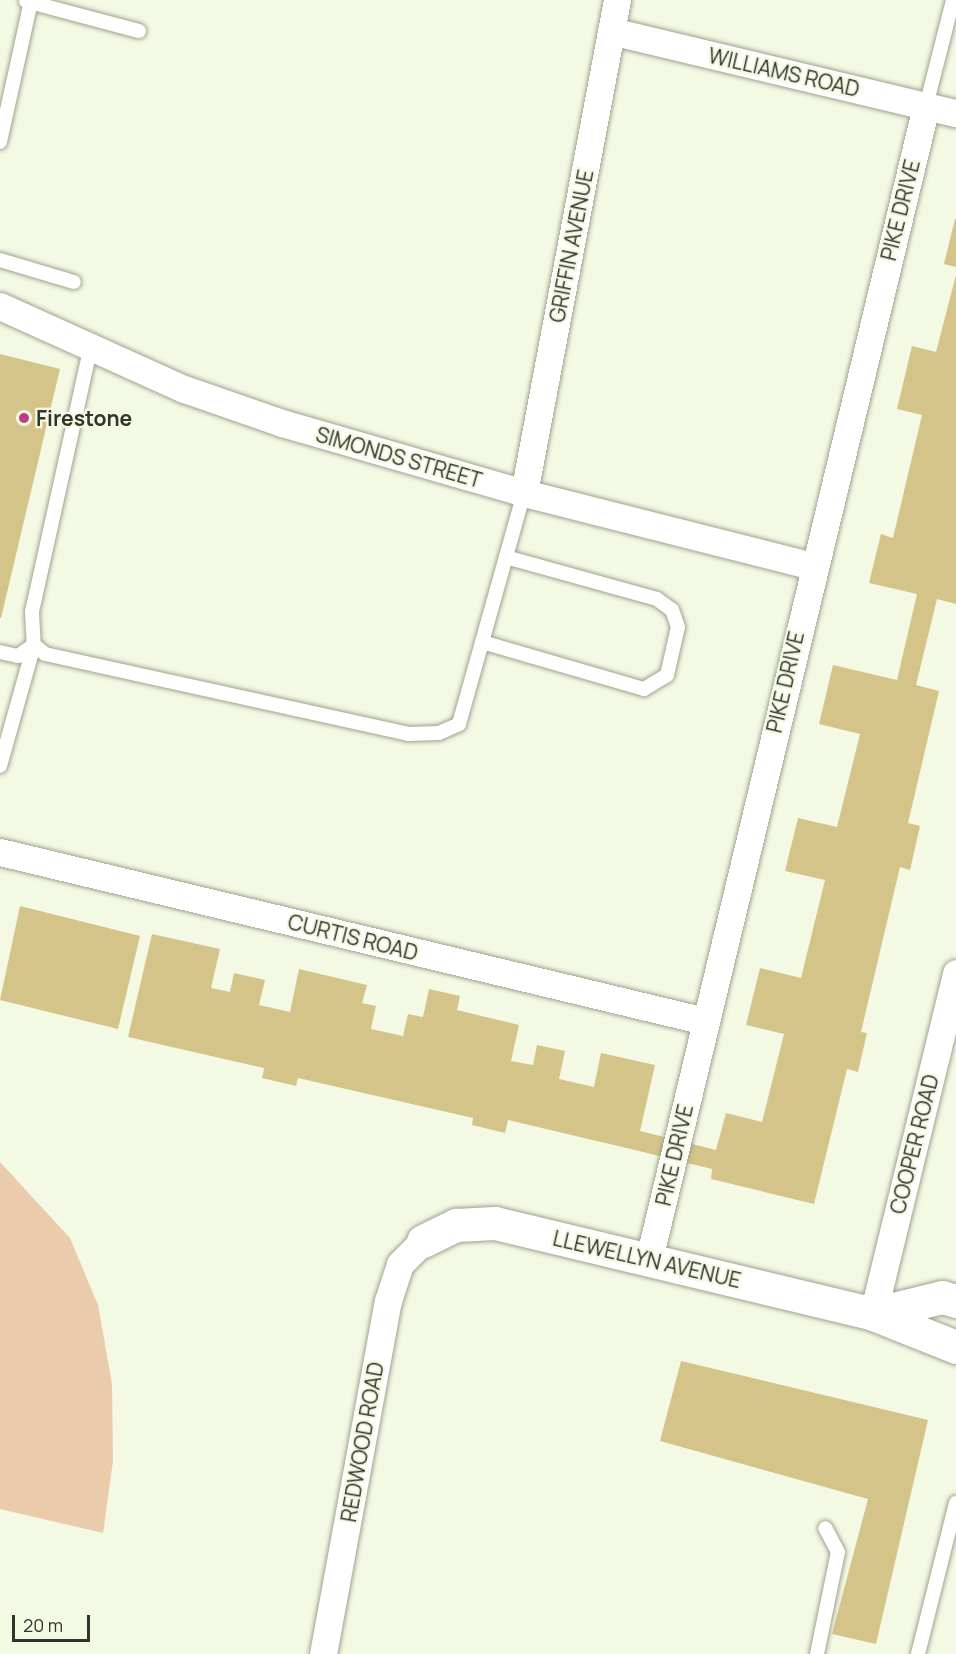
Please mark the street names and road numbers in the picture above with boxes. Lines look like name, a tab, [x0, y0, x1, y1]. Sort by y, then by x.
street label: WILLIAMS ROAD	[706, 42, 862, 102]
street label: PIKE DRIVE	[875, 157, 925, 263]
street label: GRIFFIN AVENUE	[544, 167, 598, 325]
street label: SIMONDS STREET	[313, 421, 485, 493]
street label: PIKE DRIVE	[761, 629, 809, 735]
street label: CURTIS ROAD	[285, 909, 421, 965]
street label: COOPER ROAD	[884, 1072, 944, 1216]
street label: PIKE DRIVE	[650, 1102, 698, 1208]
street label: LLEWELLYN AVENUE	[551, 1225, 743, 1293]
street label: REDWOOD ROAD	[336, 1360, 388, 1524]

